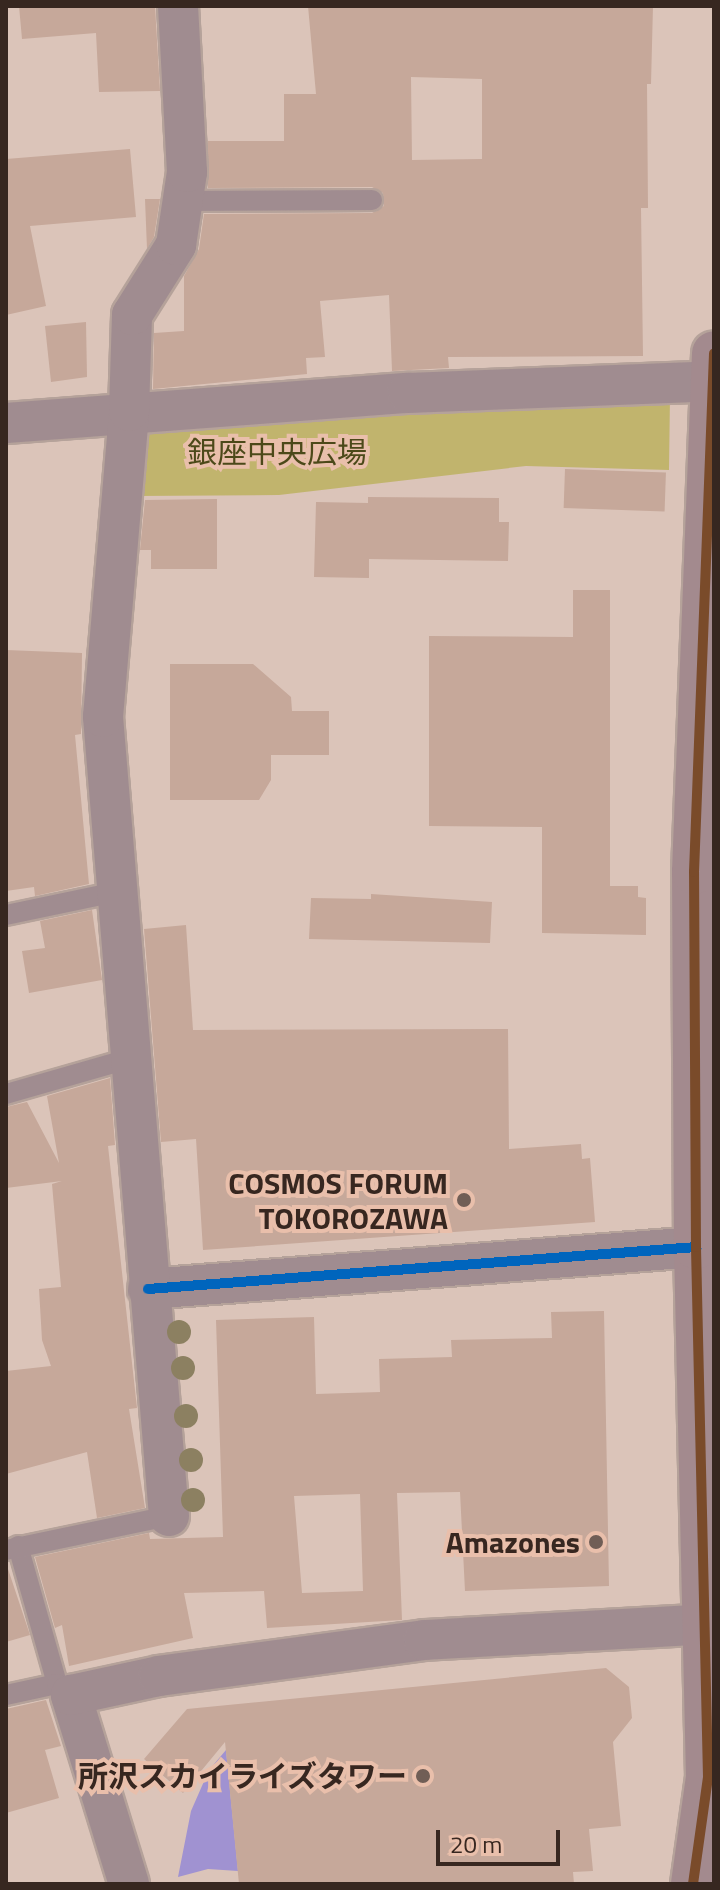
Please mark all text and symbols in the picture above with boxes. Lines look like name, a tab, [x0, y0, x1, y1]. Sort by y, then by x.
park label: 銀座中央広場	[187, 434, 367, 470]
place label: COSMOS FORUM TOKOROZAWA	[228, 1165, 448, 1236]
marker: COSMOS FORUM TOKOROZAWA	[455, 1191, 473, 1209]
place label: Amazones	[446, 1524, 580, 1560]
marker: Amazones	[587, 1533, 605, 1551]
place label: 所沢スカイライズタワー	[77, 1758, 407, 1794]
marker: 所沢スカイライズタワー	[414, 1767, 432, 1785]
scale bar	[440, 1814, 564, 1864]
text: 20 m	[450, 1826, 502, 1862]

